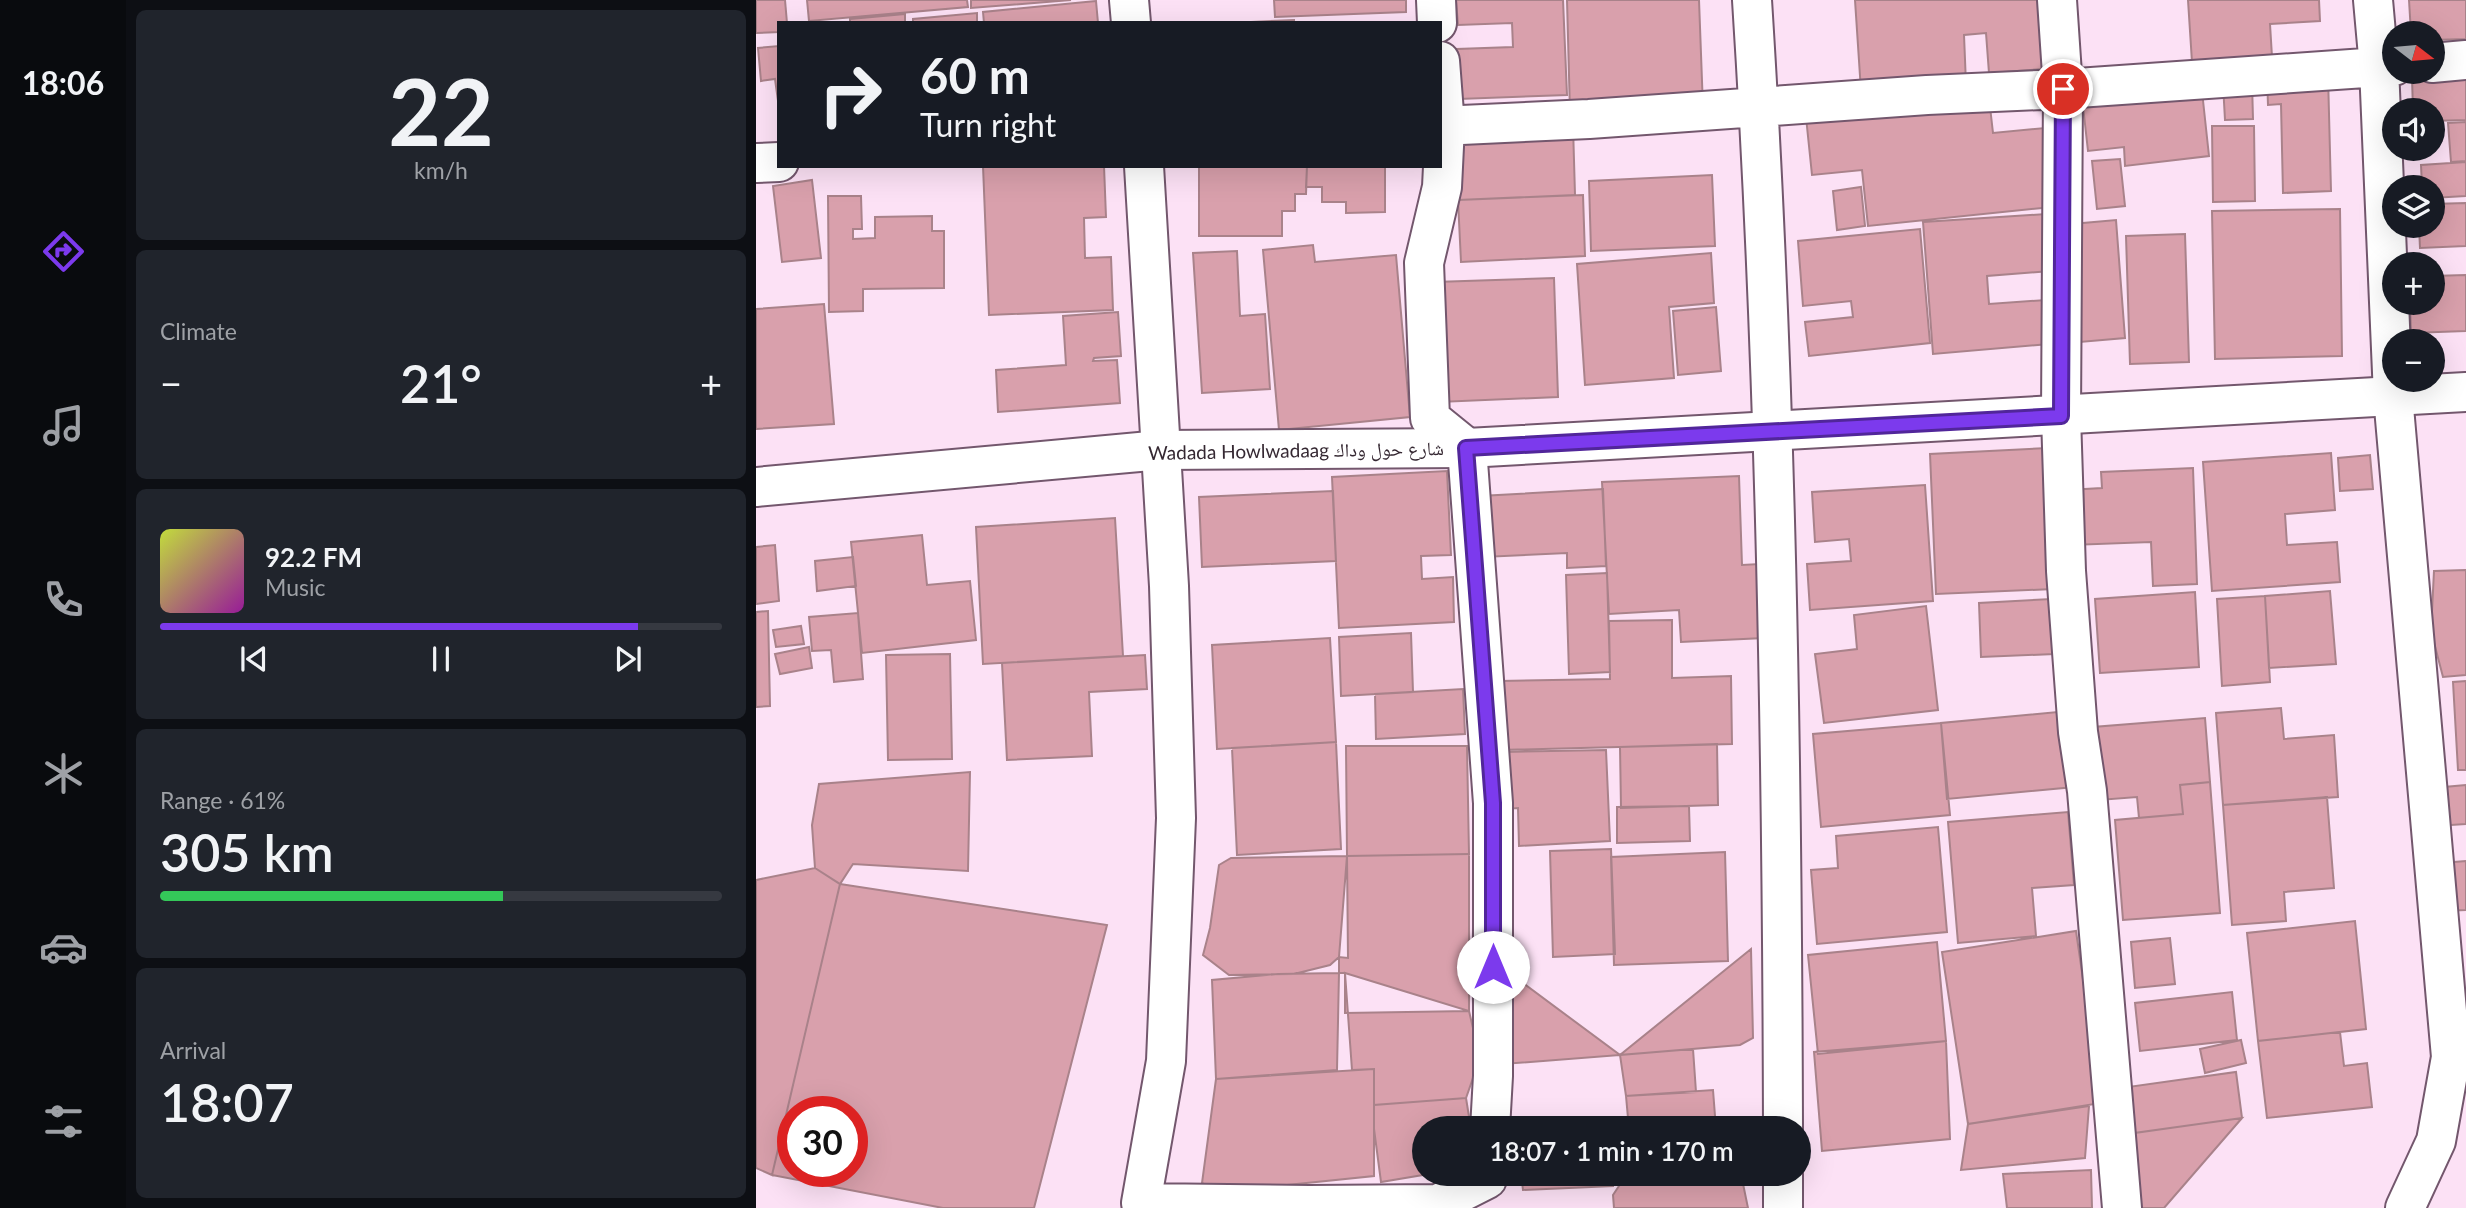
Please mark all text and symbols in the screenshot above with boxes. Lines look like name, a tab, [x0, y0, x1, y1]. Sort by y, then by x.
north arrow	[2382, 21, 2445, 84]
map controls	[2382, 21, 2445, 392]
text: 60 m	[920, 46, 1030, 104]
icon: right	[805, 49, 896, 140]
text: 22	[388, 56, 494, 165]
pin	[2033, 59, 2093, 119]
text: 18:06	[22, 63, 104, 102]
icon: arrive	[2044, 70, 2082, 108]
button: sound	[2382, 98, 2445, 161]
text: Turn right	[920, 105, 1056, 144]
text: km/h	[414, 156, 468, 184]
button: layers	[2382, 175, 2445, 238]
icon: directions	[39, 227, 88, 276]
button: +	[2382, 252, 2445, 315]
text: Climate	[160, 317, 237, 345]
button: −	[2382, 329, 2445, 392]
text: 21°	[400, 352, 482, 414]
text: −	[160, 360, 182, 406]
text: +	[700, 360, 722, 406]
icon: music	[39, 401, 88, 450]
street label: Wadada Howlwadaag شارع حول وداك	[1148, 436, 1444, 465]
text: 92.2 FM	[265, 541, 362, 573]
text: Music	[265, 573, 325, 601]
icon: phone	[39, 575, 88, 624]
icon: previous	[235, 640, 273, 678]
icon: pause	[422, 640, 460, 678]
icon: next	[609, 640, 647, 678]
icon: climate	[39, 749, 88, 798]
text: Range · 61%	[160, 786, 285, 814]
text: 305 km	[160, 821, 334, 883]
icon: car	[39, 923, 88, 972]
position arrow	[1456, 930, 1530, 1004]
text: Arrival	[160, 1036, 226, 1064]
text: 18:07	[160, 1071, 294, 1133]
speed limit sign: 30	[777, 1096, 868, 1187]
icon: filters	[39, 1097, 88, 1146]
text: 18:07 · 1 min · 170 m	[1489, 1135, 1734, 1167]

